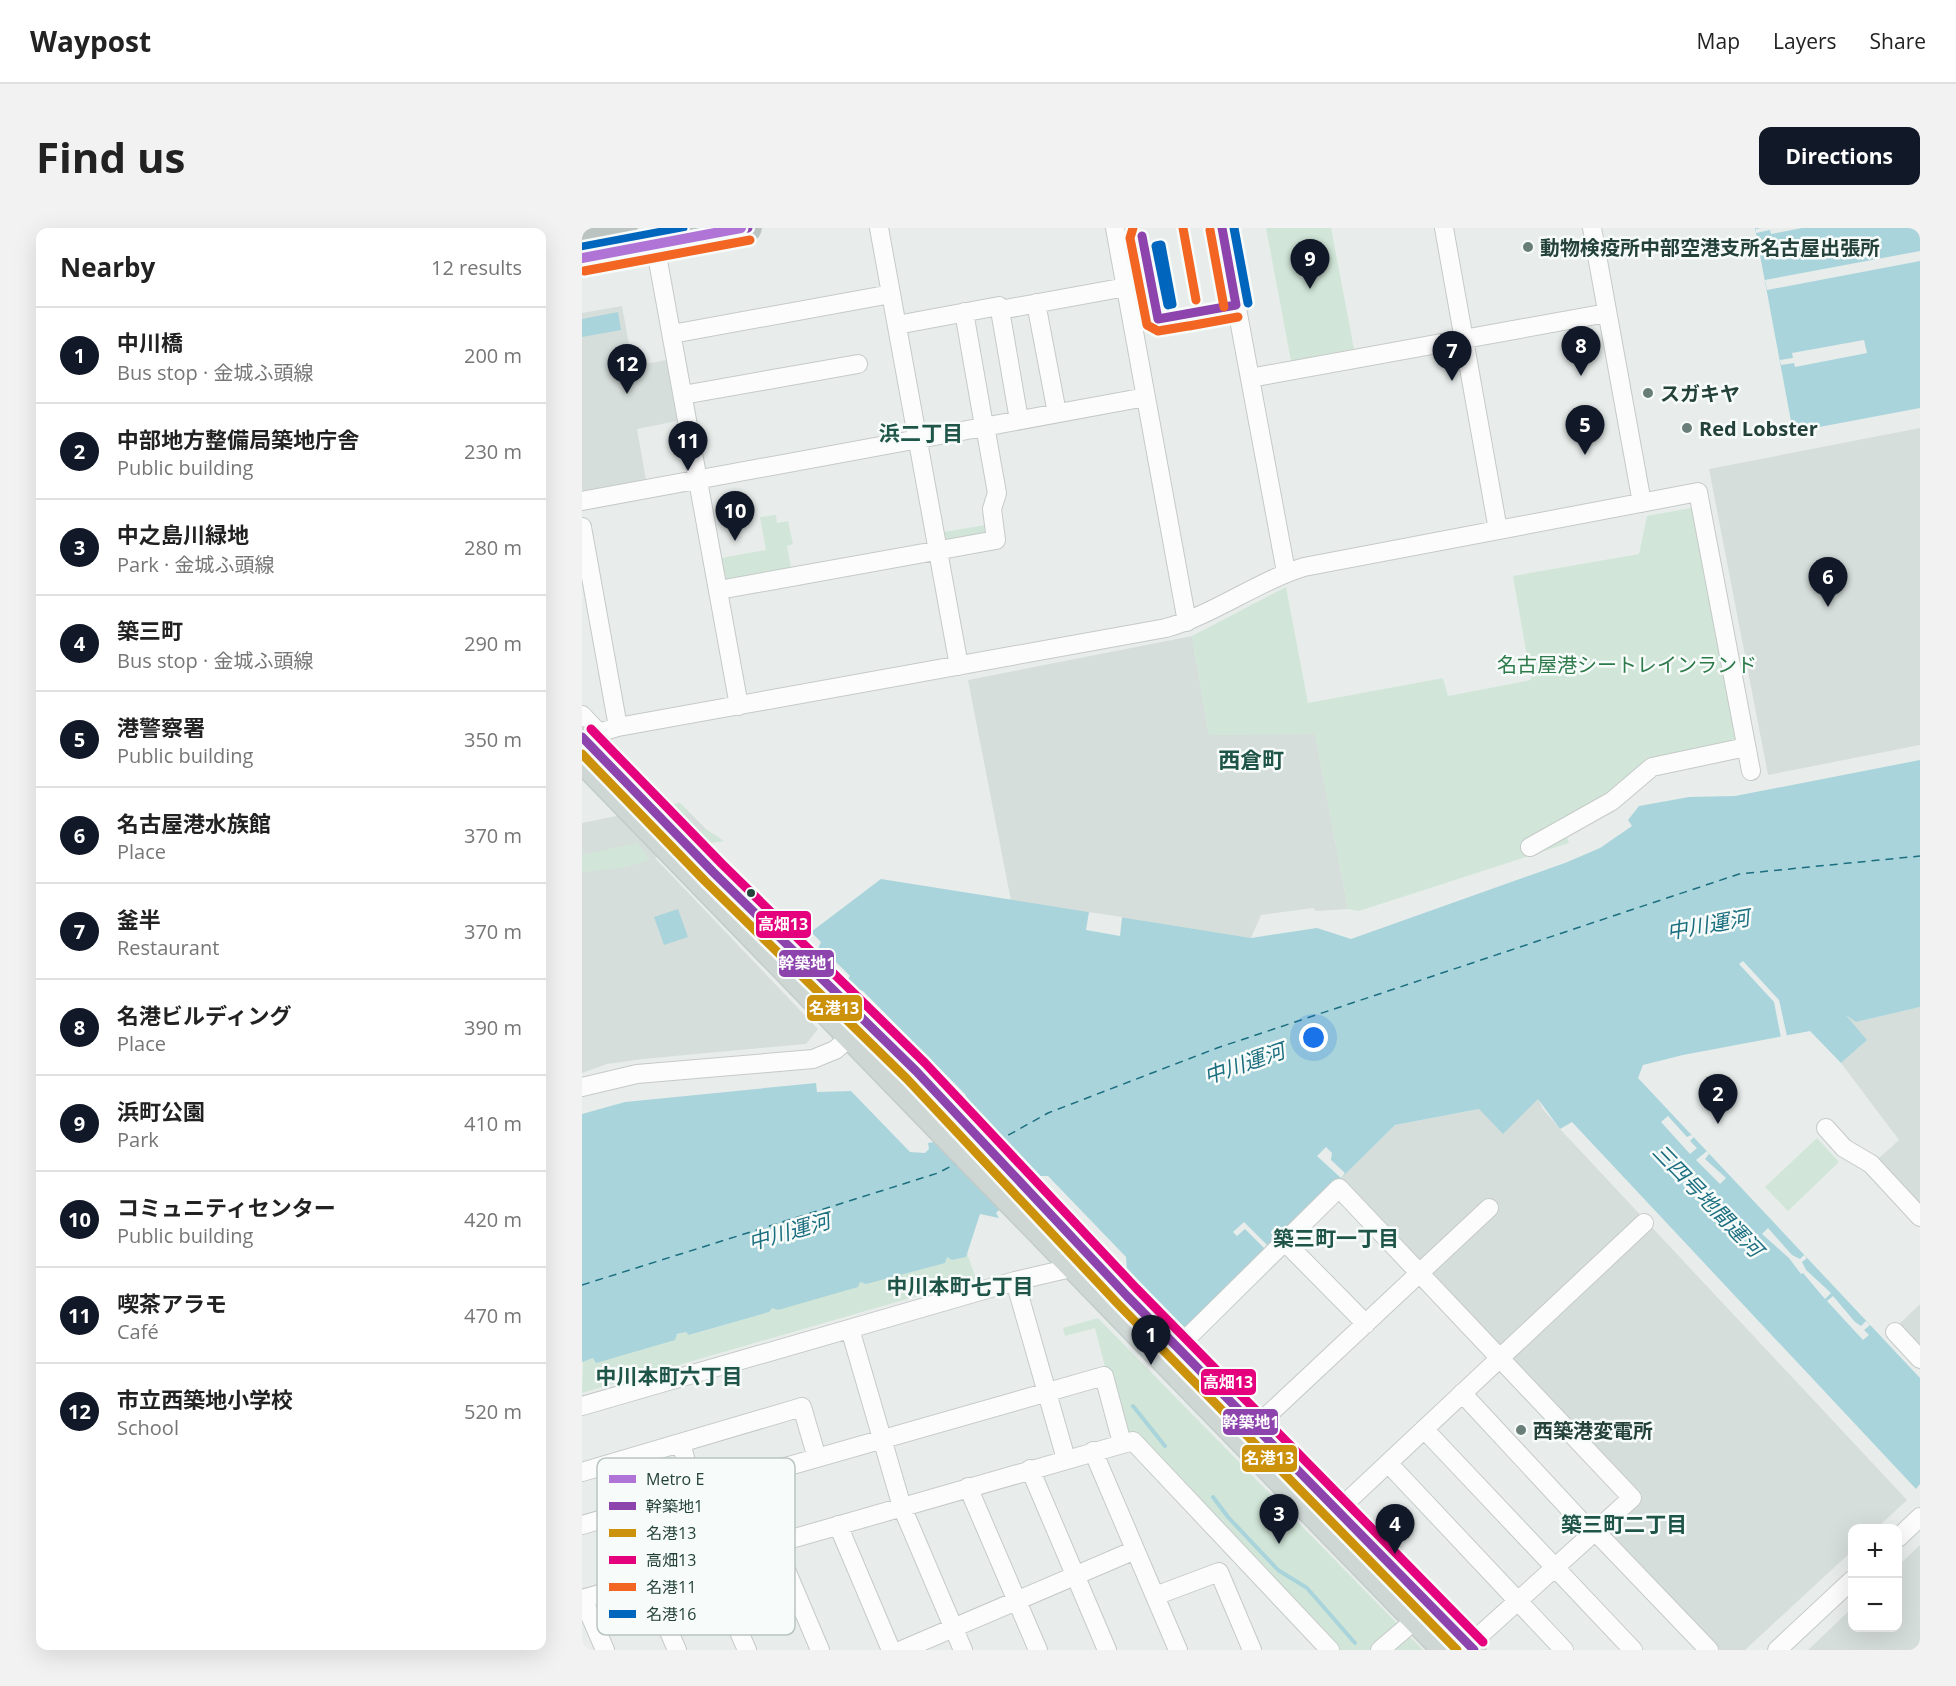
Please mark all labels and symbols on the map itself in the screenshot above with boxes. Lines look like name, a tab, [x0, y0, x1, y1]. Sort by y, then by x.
place label: 動物検疫所中部空港支所名古屋出張所	[1540, 234, 1880, 261]
pin: 9	[1290, 239, 1330, 289]
marker: 動物検疫所中部空港支所名古屋出張所	[1521, 240, 1535, 254]
pin: 8	[1562, 326, 1600, 376]
pin: 7	[1432, 332, 1472, 381]
pin: 12	[608, 344, 646, 394]
place label: スガキヤ	[1660, 380, 1740, 407]
marker: スガキヤ	[1641, 386, 1655, 400]
pin: 5	[1566, 406, 1604, 455]
place label: Red Lobster	[1699, 415, 1818, 442]
district label: 浜二丁目	[879, 419, 963, 447]
marker: Red Lobster	[1680, 421, 1694, 435]
pin: 11	[668, 422, 708, 471]
pin: 10	[716, 492, 754, 541]
pin: 6	[1808, 558, 1848, 607]
park label: 名古屋港シートレインランド	[1497, 651, 1757, 678]
district label: 西倉町	[1218, 744, 1284, 774]
unlabelled marker	[745, 887, 757, 899]
water label: 中川運河	[1664, 902, 1756, 945]
line badge: 高畑13	[755, 910, 812, 939]
text: 高畑13	[758, 913, 808, 935]
line badge: 幹築地1	[778, 949, 835, 978]
text: 幹築地1	[778, 952, 836, 974]
line badge: 名港13	[806, 994, 863, 1022]
text: 名港13	[809, 997, 859, 1019]
your location	[1299, 1023, 1328, 1052]
water label: 中川運河	[1200, 1035, 1292, 1090]
pin: 2	[1698, 1074, 1738, 1124]
water label: 三四号地間運河	[1647, 1137, 1772, 1265]
water label: 中川運河	[745, 1205, 837, 1256]
district label: 築三町一丁目	[1273, 1224, 1399, 1252]
district label: 中川本町七丁目	[887, 1272, 1034, 1300]
pin: 1	[1132, 1316, 1170, 1365]
district label: 中川本町六丁目	[596, 1362, 743, 1390]
line badge: 高畑13	[1200, 1368, 1257, 1396]
text: 高畑13	[1203, 1371, 1253, 1393]
line badge: 幹築地1	[1222, 1408, 1279, 1436]
text: 幹築地1	[1222, 1411, 1280, 1433]
place label: 西築港変電所	[1533, 1417, 1653, 1444]
marker: 西築港変電所	[1514, 1423, 1528, 1437]
line badge: 名港13	[1241, 1444, 1298, 1473]
text: 名港13	[1244, 1447, 1294, 1469]
legend	[597, 1458, 795, 1635]
text: Metro E	[646, 1468, 704, 1490]
pin: 3	[1260, 1494, 1298, 1544]
text: 幹築地1	[646, 1495, 703, 1517]
pin: 4	[1376, 1504, 1414, 1554]
district label: 築三町二丁目	[1561, 1510, 1687, 1538]
text: 名港13	[646, 1522, 696, 1544]
text: 高畑13	[646, 1549, 696, 1571]
text: 名港11	[646, 1576, 696, 1598]
text: 名港16	[646, 1603, 696, 1625]

